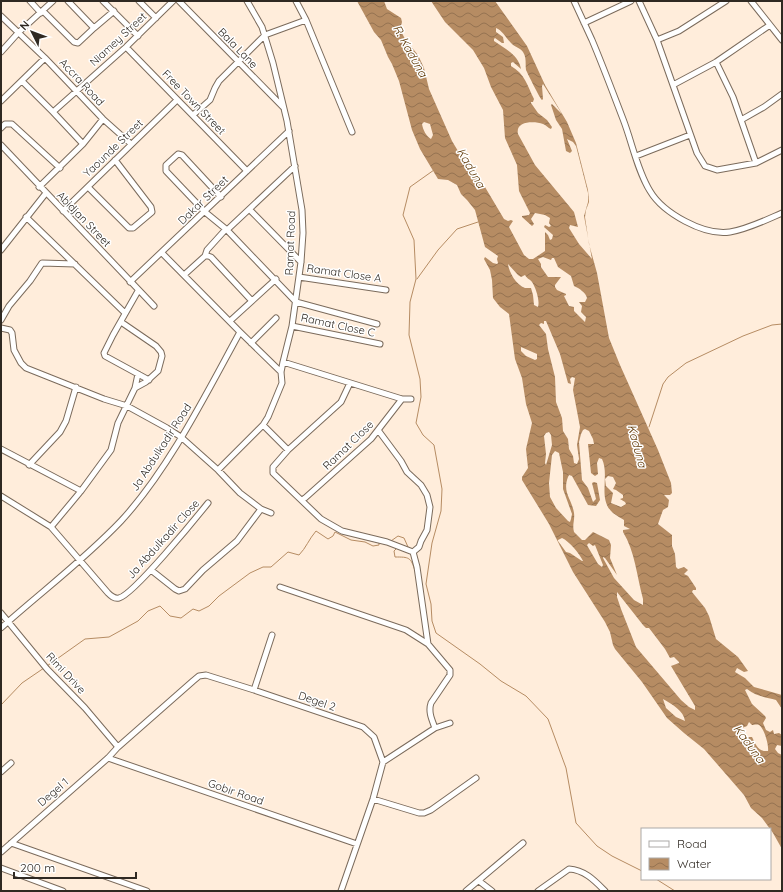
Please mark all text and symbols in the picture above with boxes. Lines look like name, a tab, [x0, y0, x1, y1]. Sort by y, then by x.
street label: Niamey Street	[87, 9, 149, 69]
north arrow	[12, 12, 52, 52]
text: N	[17, 18, 32, 33]
water label: R. Kaduna	[390, 22, 431, 80]
street label: Bala Lane	[215, 25, 261, 71]
street label: Accra Road	[57, 55, 107, 109]
street label: Free Town Street	[159, 66, 229, 138]
street label: Yaounde Street	[80, 116, 146, 180]
water label: Kaduna	[454, 145, 489, 191]
street label: Dakar Street	[175, 172, 231, 227]
street label: Abidjan Street	[54, 188, 114, 250]
street label: Ramat Road	[282, 210, 298, 276]
street label: Ramat Close A	[306, 261, 382, 285]
street label: Ramat Close C	[300, 310, 376, 340]
street label: Ja Abdulkadir Road	[128, 401, 194, 493]
street label: Ramat Close	[320, 417, 376, 473]
water label: Kaduna	[625, 423, 651, 470]
street label: Ja Abdulkadir Close	[124, 497, 202, 581]
street label: Rimi Drive	[43, 649, 89, 697]
street label: Degel 2	[296, 688, 338, 714]
water label: Kaduna	[730, 722, 769, 766]
street label: Degel 1	[35, 775, 71, 809]
street label: Gobir Road	[206, 776, 266, 808]
legend	[641, 828, 771, 880]
text: Road	[677, 836, 707, 851]
scale bar	[14, 854, 136, 880]
text: Water	[677, 856, 712, 871]
text: 200 m	[20, 860, 55, 875]

